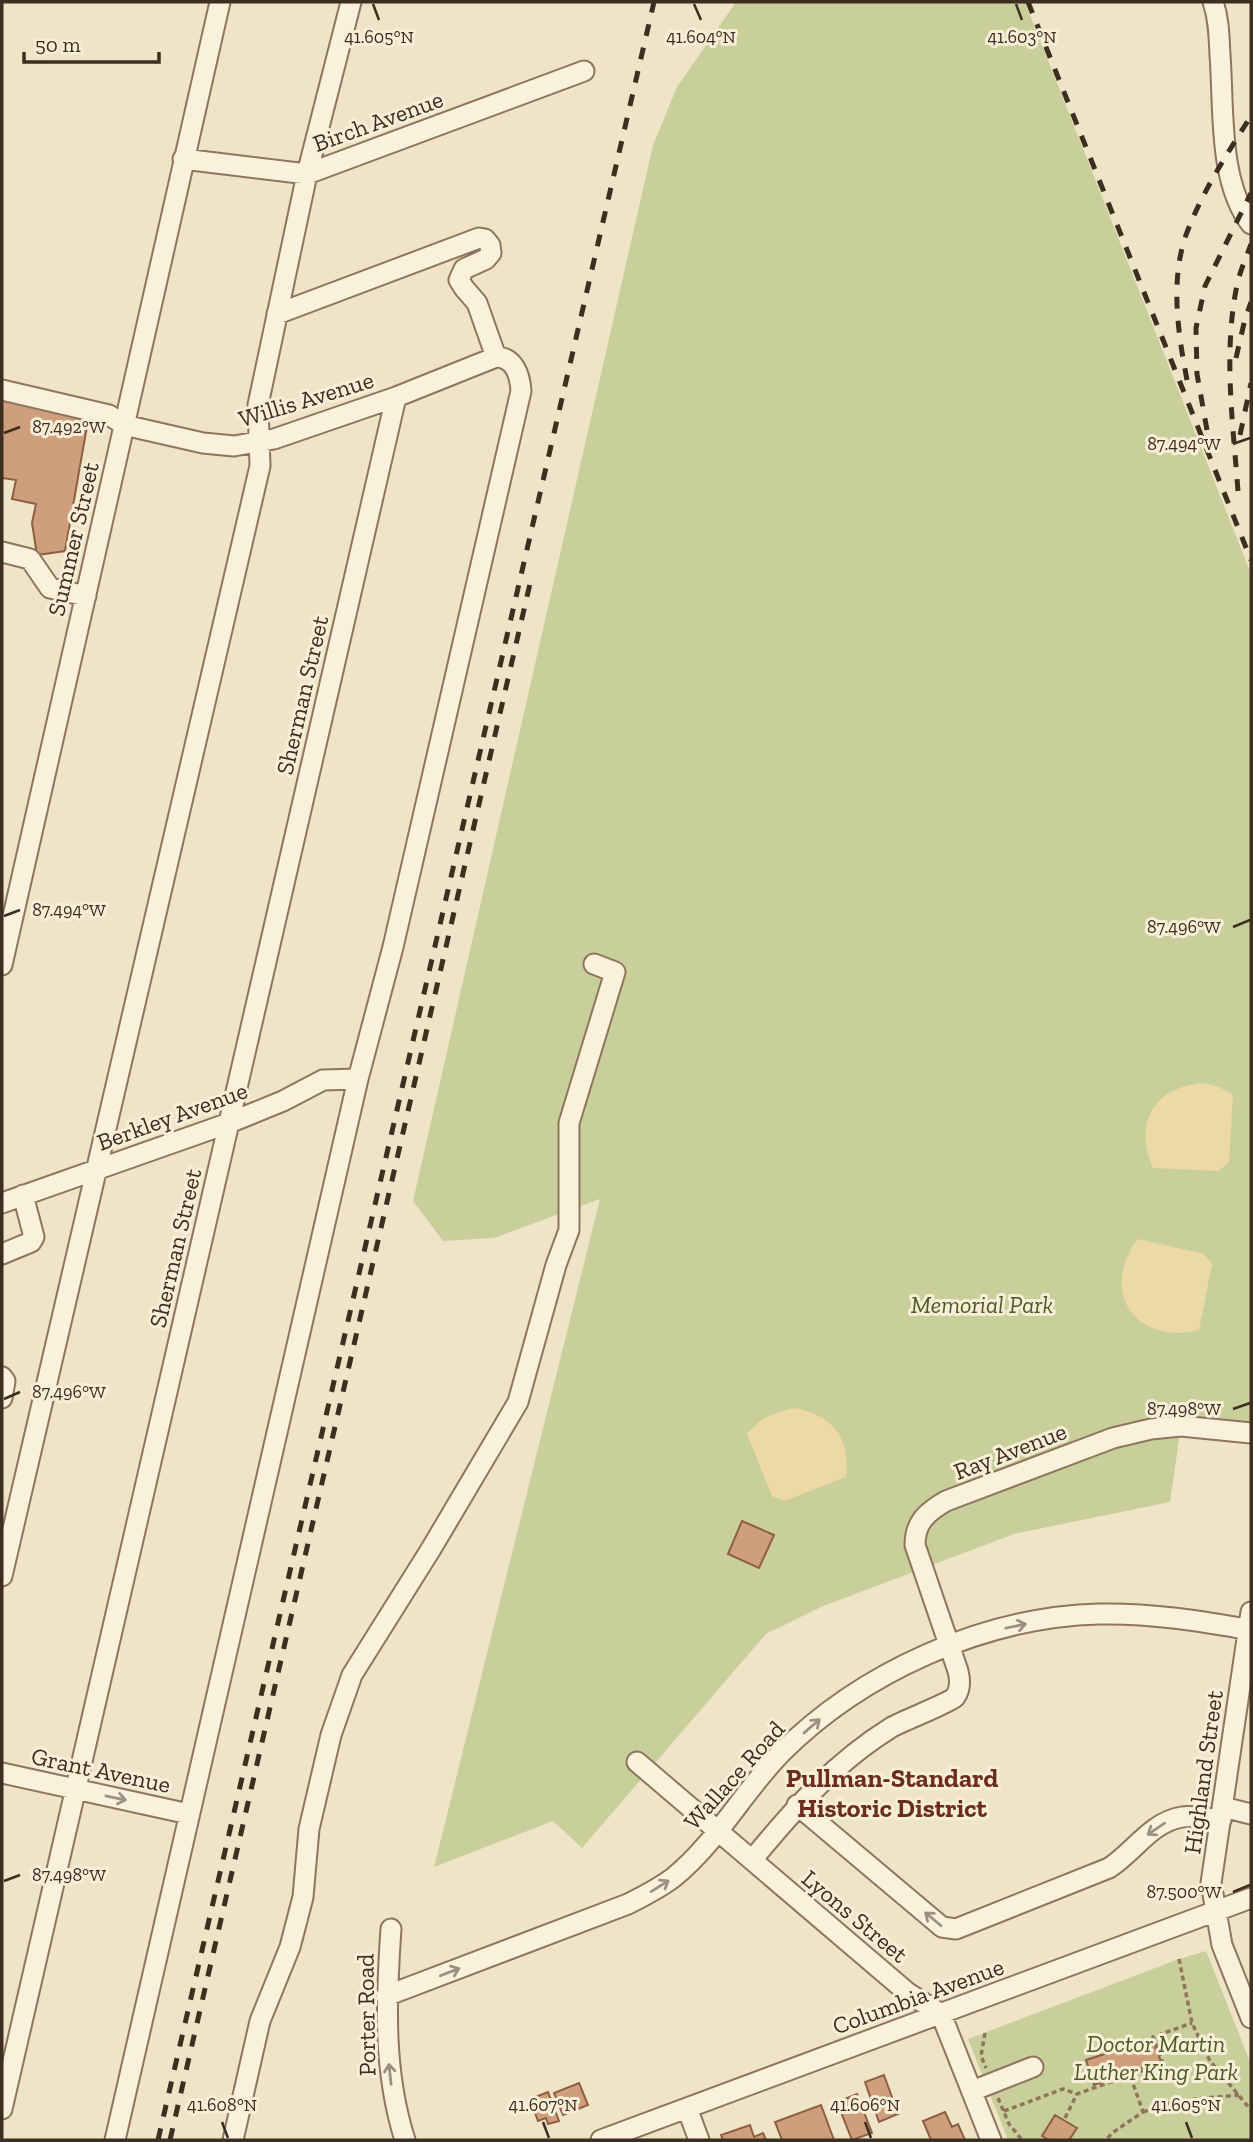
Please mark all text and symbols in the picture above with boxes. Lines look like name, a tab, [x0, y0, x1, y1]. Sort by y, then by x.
scale bar	[24, 21, 159, 65]
text: 41.605°N	[344, 26, 414, 48]
text: 41.604°N	[666, 26, 736, 48]
text: 41.603°N	[987, 26, 1057, 48]
text: 50 m	[35, 32, 81, 57]
street label: Birch Avenue	[309, 84, 447, 158]
street label: Willis Avenue	[235, 365, 377, 433]
text: 87.492°W	[32, 416, 106, 438]
text: 87.494°W	[1147, 433, 1221, 455]
street label: Summer Street	[41, 459, 105, 619]
street label: Sherman Street	[270, 613, 334, 777]
text: 87.494°W	[32, 899, 106, 921]
text: 87.496°W	[1147, 916, 1221, 938]
street label: Berkley Avenue	[93, 1075, 251, 1157]
street label: Sherman Street	[143, 1166, 207, 1330]
park label: Memorial Park	[911, 1290, 1054, 1319]
text: 87.496°W	[32, 1381, 106, 1403]
text: 87.498°W	[1147, 1398, 1221, 1420]
street label: Ray Avenue	[950, 1416, 1070, 1486]
one-way arrow	[1004, 1619, 1027, 1632]
street label: Highland Street	[1177, 1688, 1229, 1856]
street label: Wallace Road	[677, 1714, 791, 1836]
one-way arrow	[803, 1718, 821, 1734]
street label: Grant Avenue	[29, 1741, 173, 1799]
district label: Pullman-Standard Historic District	[786, 1762, 999, 1824]
one-way arrow	[104, 1792, 127, 1806]
one-way arrow	[1147, 1822, 1166, 1836]
street label: Lyons Street	[796, 1863, 914, 1969]
text: 87.498°W	[32, 1864, 106, 1886]
one-way arrow	[650, 1878, 670, 1892]
text: 87.500°W	[1146, 1881, 1222, 1903]
one-way arrow	[924, 1911, 942, 1927]
street label: Columbia Avenue	[828, 1952, 1008, 2040]
street label: Porter Road	[350, 1953, 382, 2077]
one-way arrow	[438, 1964, 460, 1977]
park label: Doctor Martin Luther King Park	[1074, 2029, 1239, 2086]
one-way arrow	[384, 2063, 397, 2085]
text: 41.608°N	[187, 2094, 257, 2116]
text: 41.607°N	[509, 2094, 577, 2116]
text: 41.606°N	[830, 2094, 900, 2116]
text: 41.605°N	[1151, 2094, 1221, 2116]

